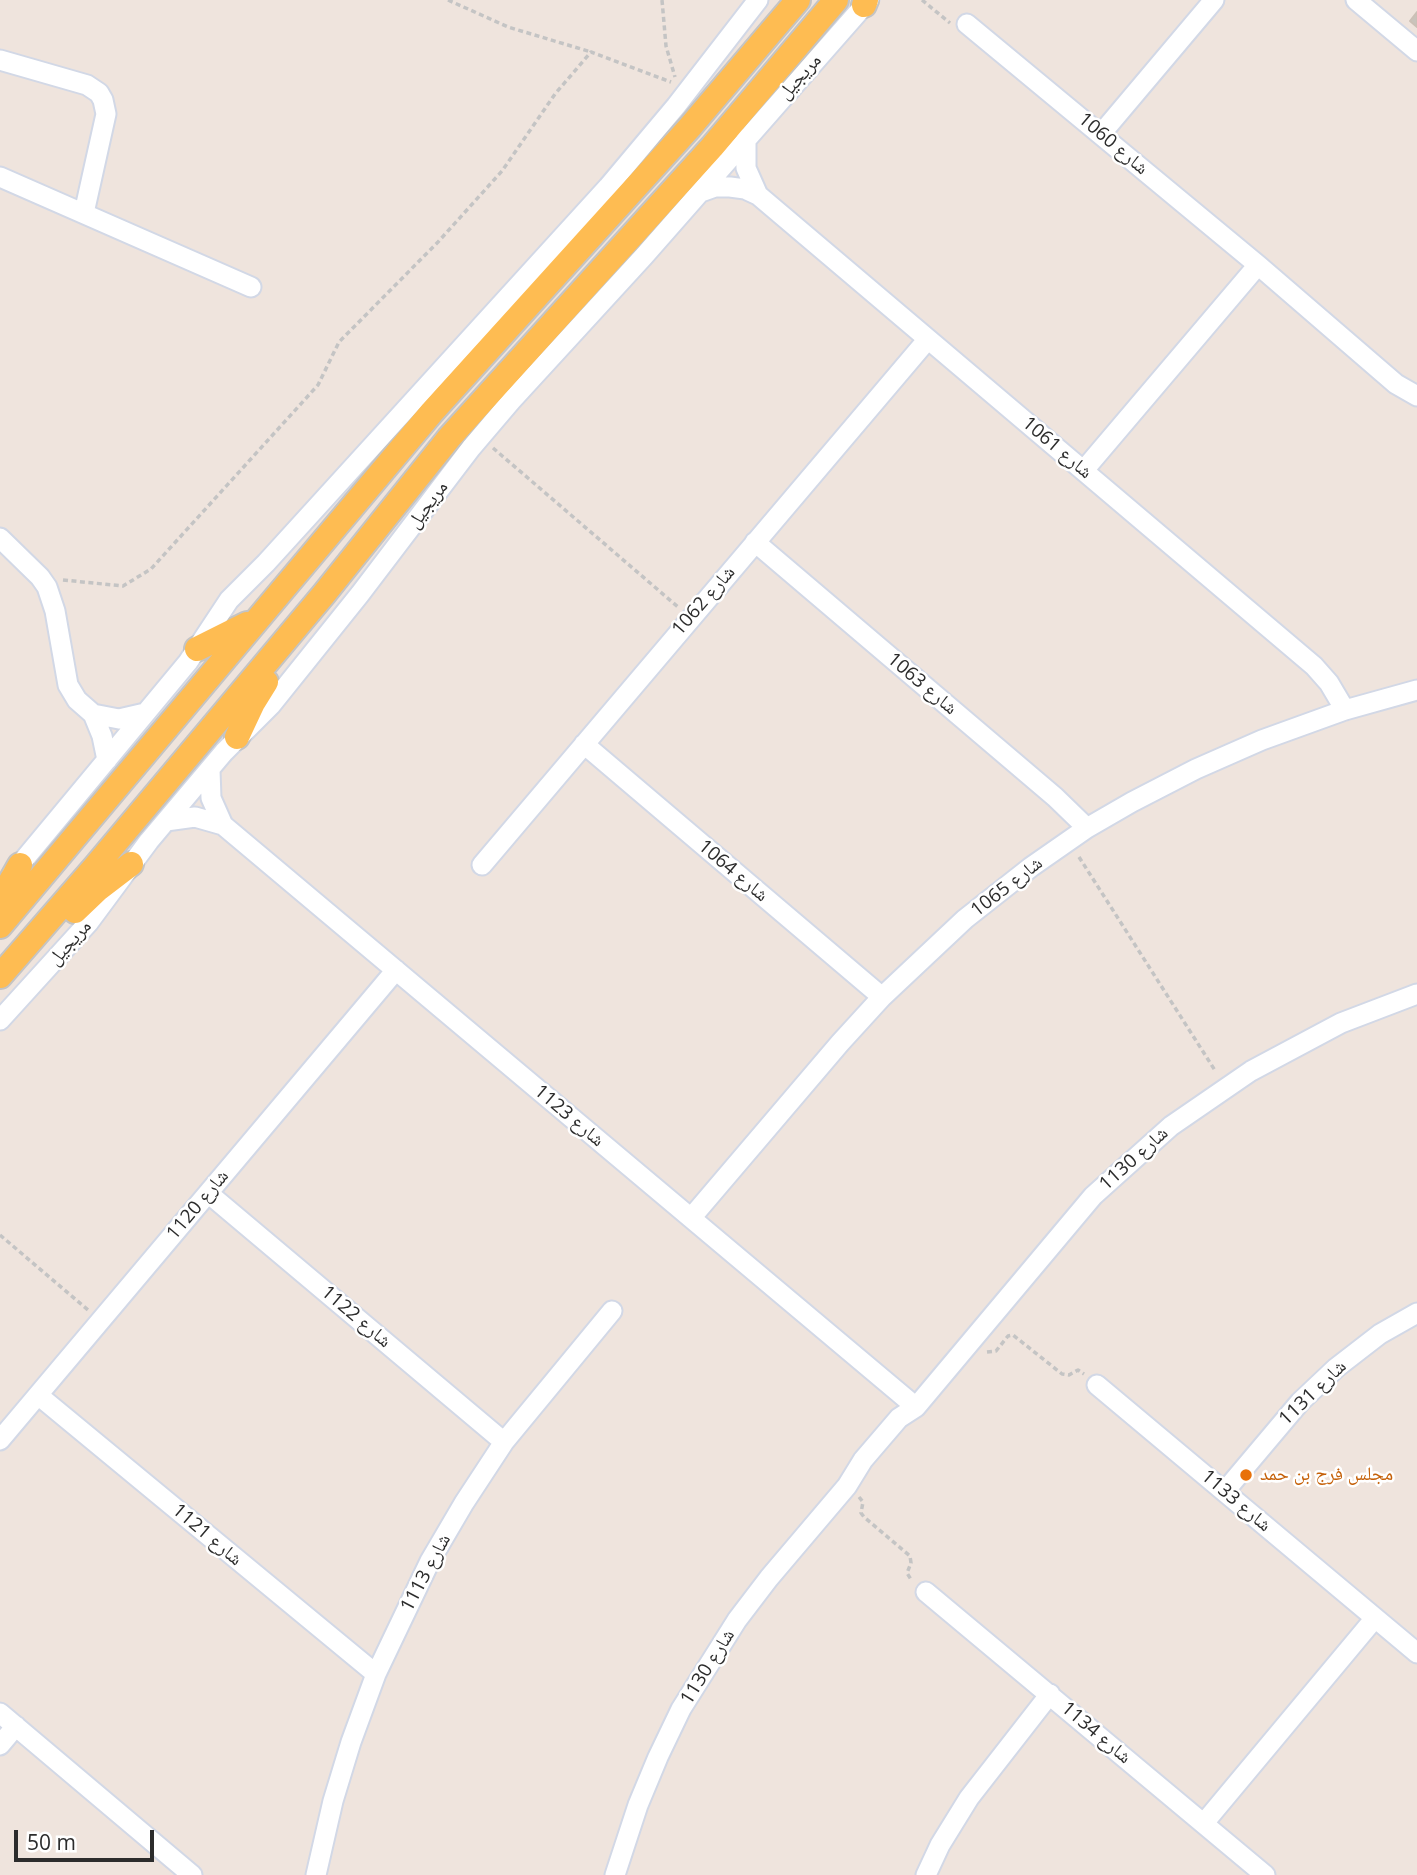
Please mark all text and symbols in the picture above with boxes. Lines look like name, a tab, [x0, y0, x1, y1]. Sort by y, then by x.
street label: مريجيل	[774, 49, 826, 105]
street label: شارع 1060	[1073, 108, 1153, 180]
street label: شارع 1061	[1017, 412, 1097, 484]
street label: مريجيل	[403, 477, 453, 533]
street label: شارع 1062	[668, 562, 740, 640]
street label: شارع 1063	[882, 648, 962, 720]
street label: شارع 1064	[693, 835, 773, 907]
street label: شارع 1065	[967, 852, 1047, 922]
street label: مريجيل	[44, 915, 96, 971]
street label: شارع 1123	[529, 1080, 609, 1152]
street label: شارع 1130	[1095, 1122, 1173, 1196]
street label: شارع 1120	[162, 1165, 234, 1245]
street label: شارع 1122	[316, 1281, 396, 1353]
street label: شارع 1131	[1275, 1355, 1351, 1431]
place label: مجلس فرج بن حمد	[1260, 1464, 1393, 1486]
street label: شارع 1133	[1196, 1465, 1276, 1537]
marker: مجلس فرج بن حمد	[1238, 1467, 1254, 1483]
street label: شارع 1121	[167, 1499, 247, 1571]
street label: شارع 1113	[396, 1530, 456, 1616]
street label: شارع 1130	[676, 1625, 740, 1709]
street label: شارع 1134	[1056, 1697, 1136, 1769]
scale bar	[18, 1815, 158, 1859]
text: 50 m	[27, 1828, 76, 1856]

